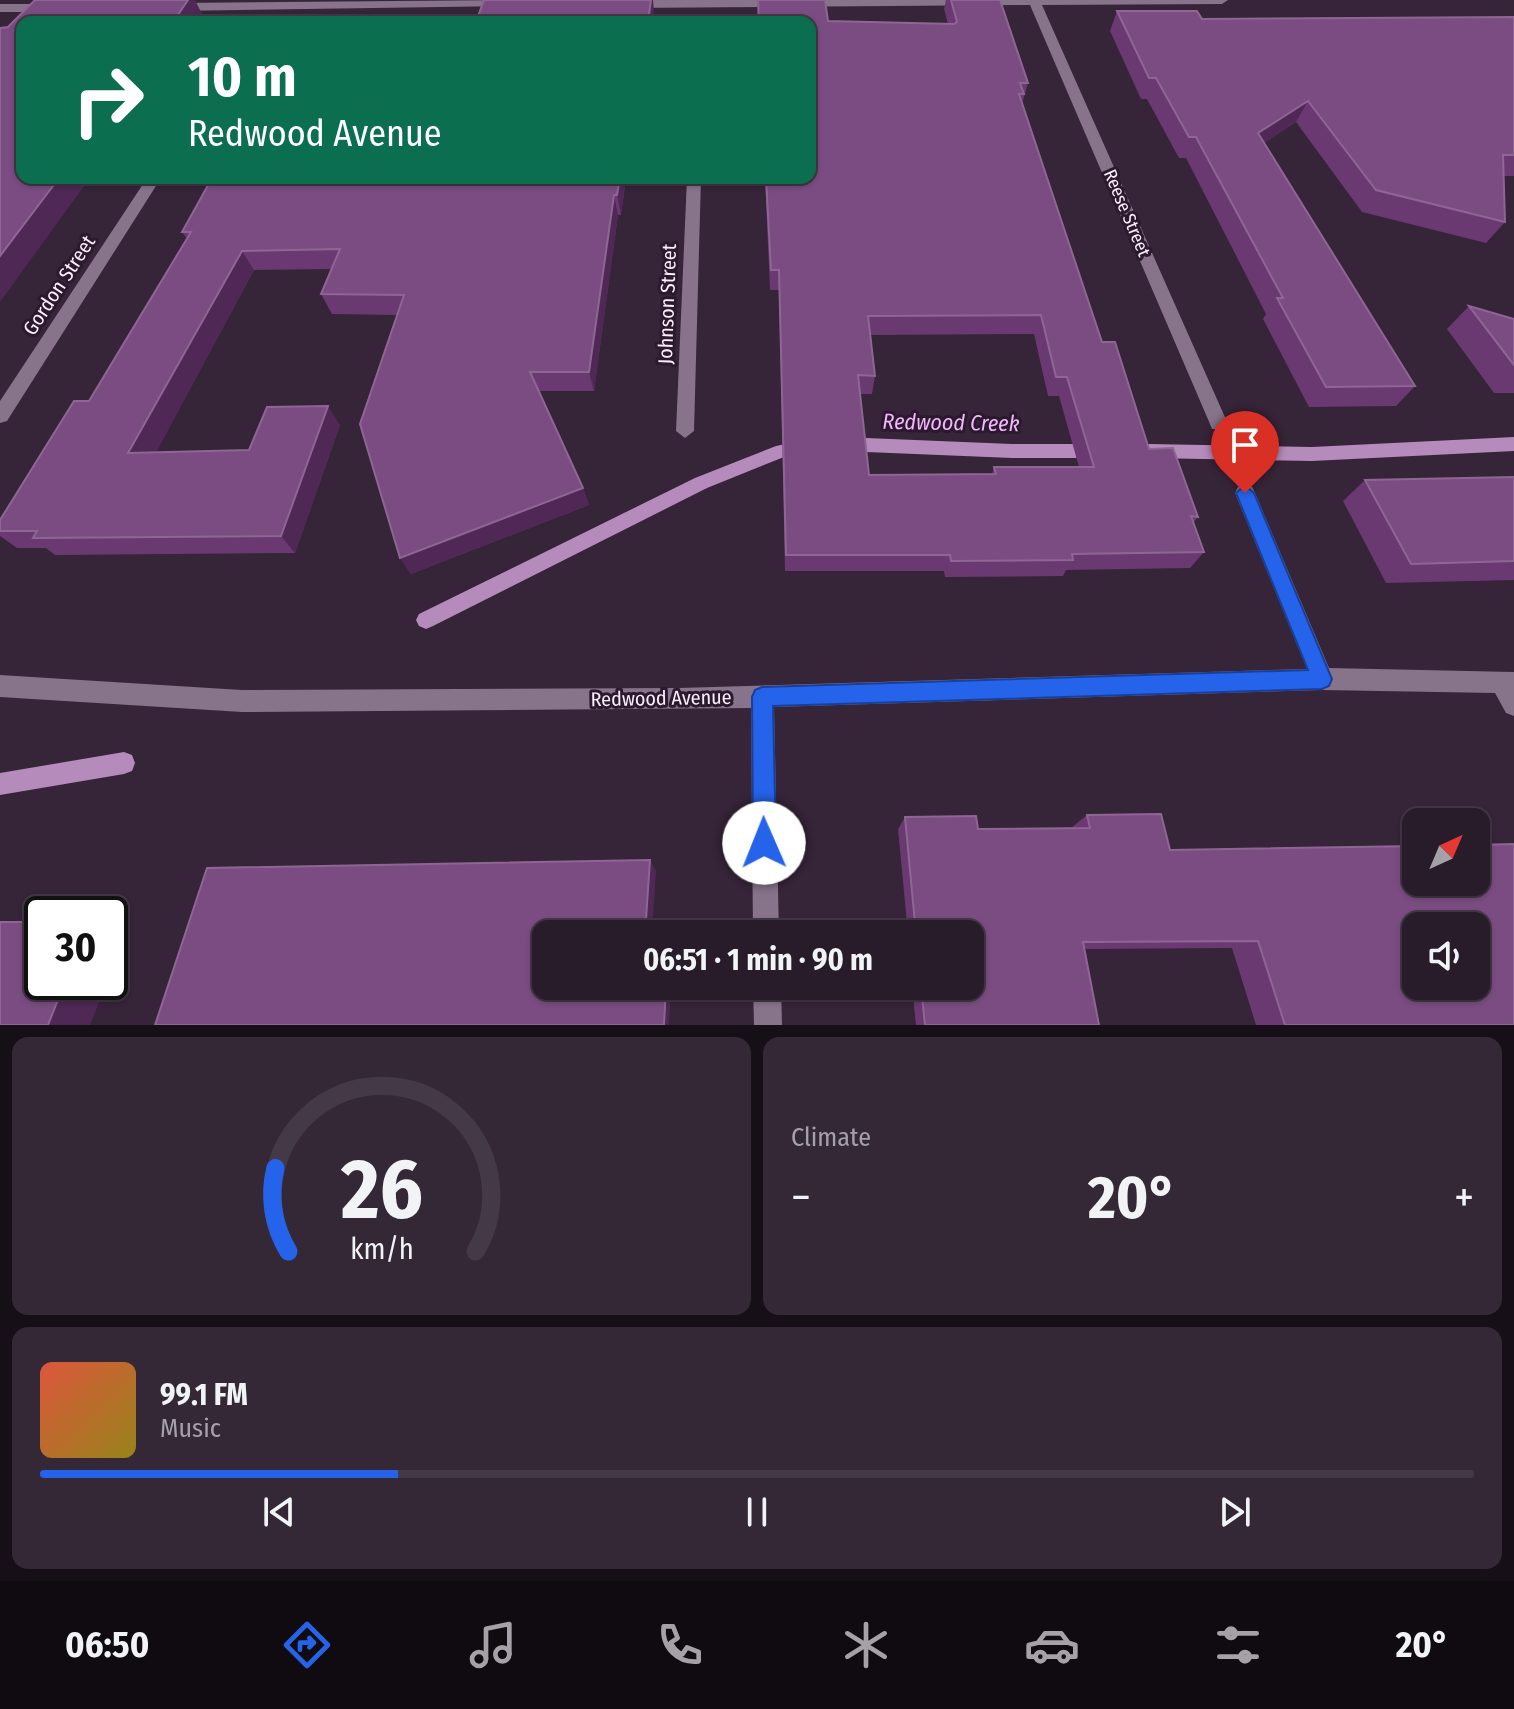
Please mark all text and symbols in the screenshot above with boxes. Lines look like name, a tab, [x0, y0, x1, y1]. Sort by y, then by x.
text: 10 m	[188, 44, 297, 111]
icon: right	[56, 48, 160, 152]
text: Redwood Avenue	[188, 112, 442, 156]
street label: Reese Street	[1099, 166, 1155, 260]
street label: Gordon Street	[18, 230, 100, 339]
street label: Johnson Street	[653, 243, 681, 365]
water label: Redwood Creek	[882, 408, 1020, 437]
pin	[1211, 411, 1279, 493]
icon: arrive	[1223, 423, 1267, 467]
street label: Redwood Avenue	[590, 685, 732, 711]
position arrow	[722, 801, 806, 885]
north arrow	[1402, 808, 1490, 896]
map controls	[1402, 808, 1490, 1000]
speed limit sign: 30	[24, 896, 128, 1000]
button: sound	[1402, 912, 1490, 1000]
text: 06:51 · 1 min · 90 m	[643, 942, 873, 978]
text: Climate	[791, 1122, 871, 1153]
text: 26	[339, 1140, 423, 1240]
text: 20°	[1088, 1162, 1177, 1234]
text: −	[791, 1171, 811, 1224]
text: +	[1454, 1171, 1474, 1224]
text: km/h	[350, 1232, 413, 1267]
text: 99.1 FM	[160, 1377, 248, 1413]
text: Music	[160, 1413, 221, 1444]
icon: previous	[257, 1490, 301, 1534]
icon: pause	[735, 1490, 779, 1534]
icon: next	[1213, 1490, 1257, 1534]
icon: directions	[279, 1617, 335, 1673]
icon: music	[465, 1617, 521, 1673]
icon: phone	[652, 1617, 708, 1673]
icon: climate	[838, 1617, 894, 1673]
icon: car	[1024, 1617, 1080, 1673]
icon: filters	[1210, 1617, 1266, 1673]
text: 06:50	[65, 1623, 149, 1667]
text: 20°	[1396, 1623, 1449, 1667]

